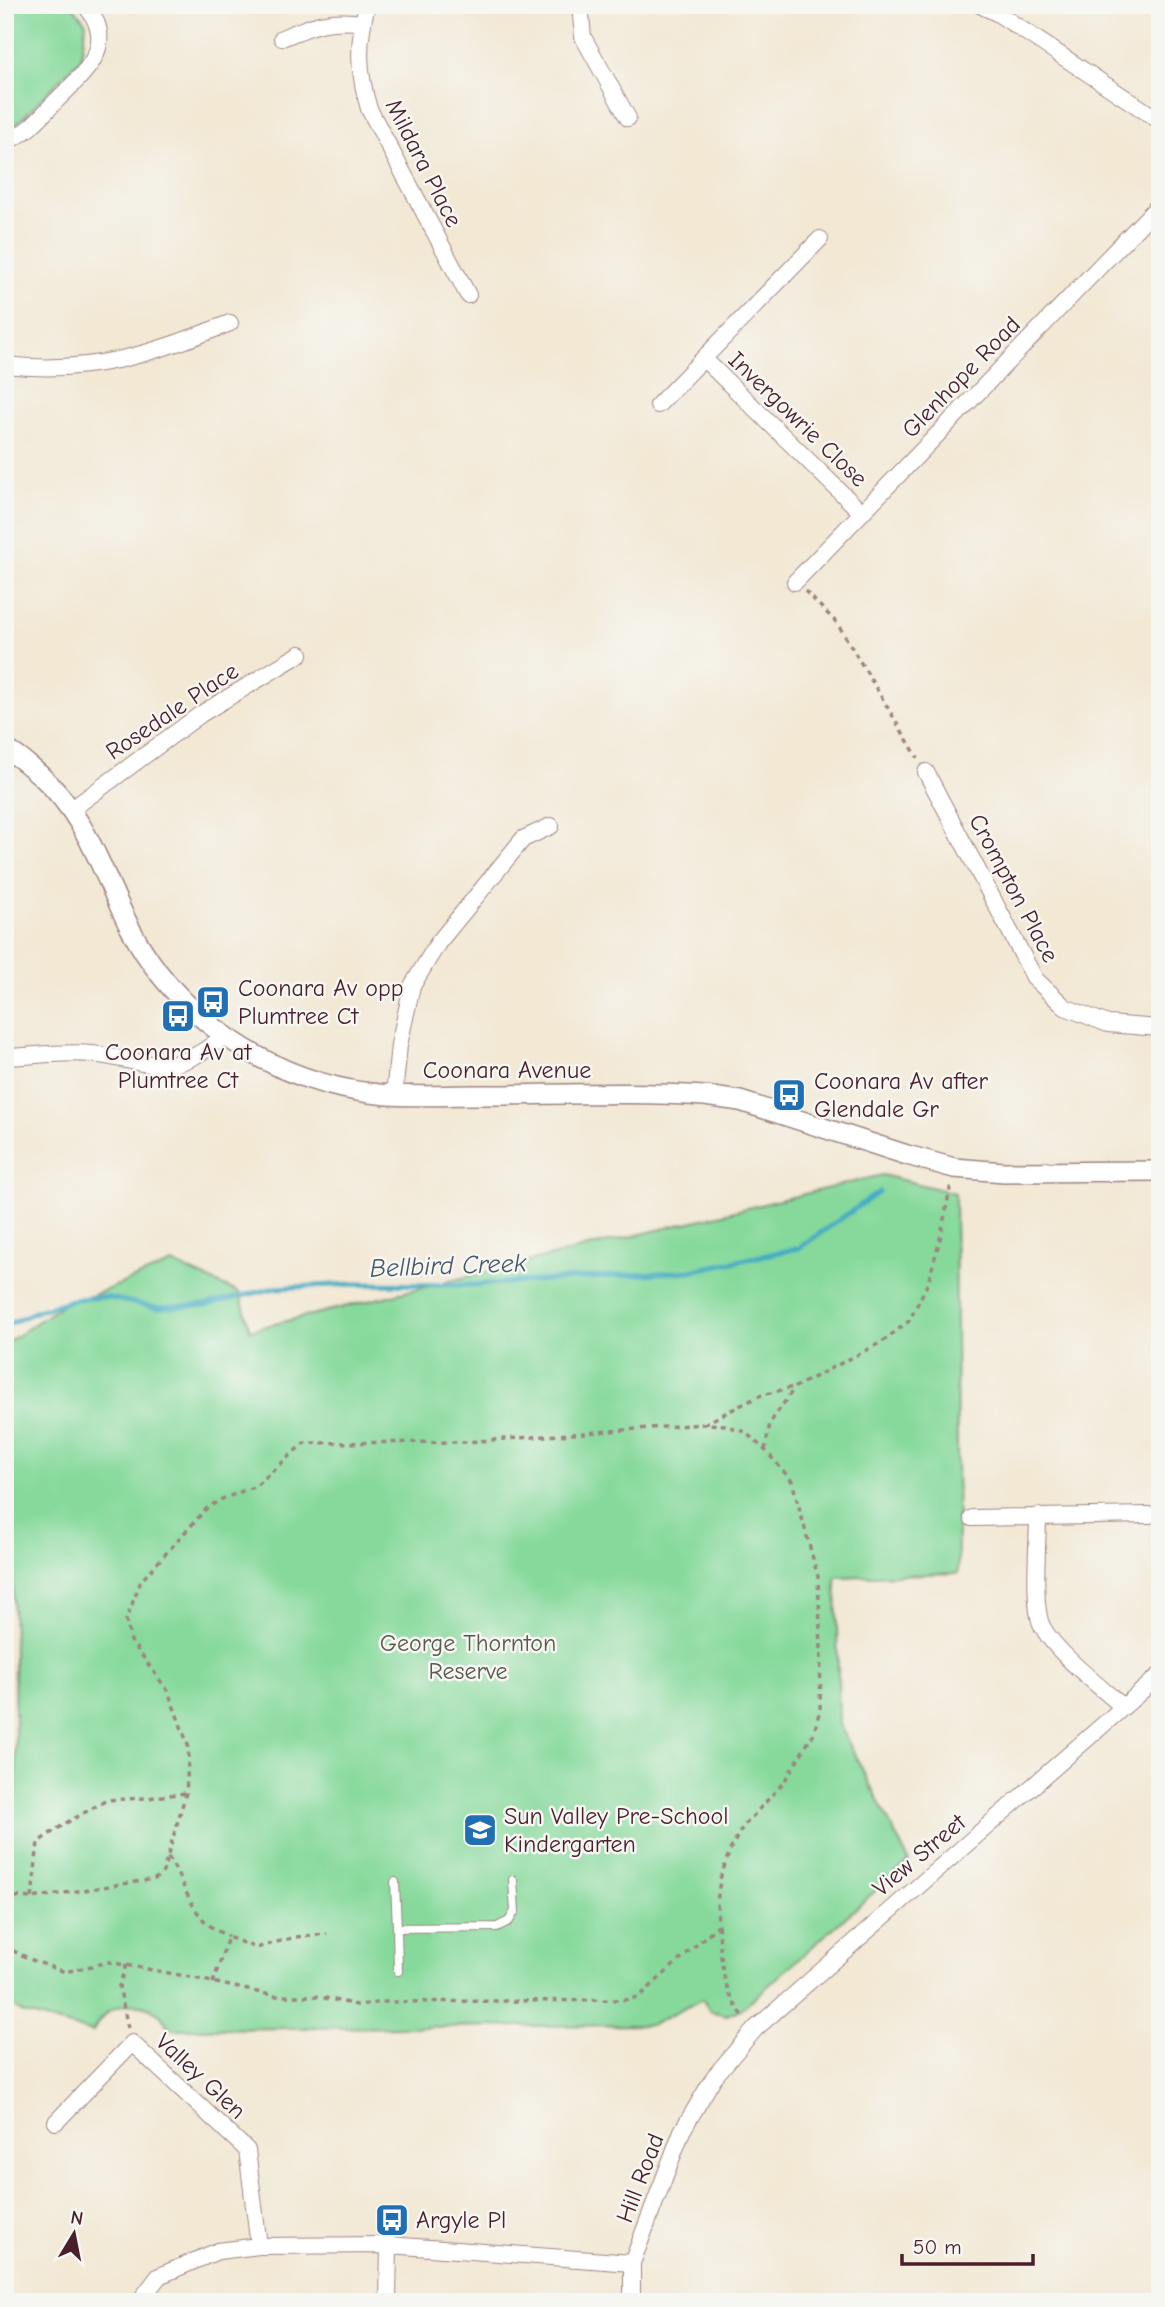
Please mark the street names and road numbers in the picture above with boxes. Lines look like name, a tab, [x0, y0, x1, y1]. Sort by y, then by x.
street label: Mildara Place	[380, 94, 468, 232]
street label: Glenhope Road	[896, 310, 1026, 444]
street label: Invergowrie Close	[723, 346, 873, 492]
street label: Rosedale Place	[101, 656, 243, 766]
street label: Crompton Place	[963, 809, 1065, 967]
street label: Coonara Avenue	[423, 1056, 591, 1084]
street label: View Street	[867, 1807, 972, 1902]
street label: Valley Glen	[150, 2027, 252, 2125]
street label: Hill Road	[610, 2129, 670, 2227]

